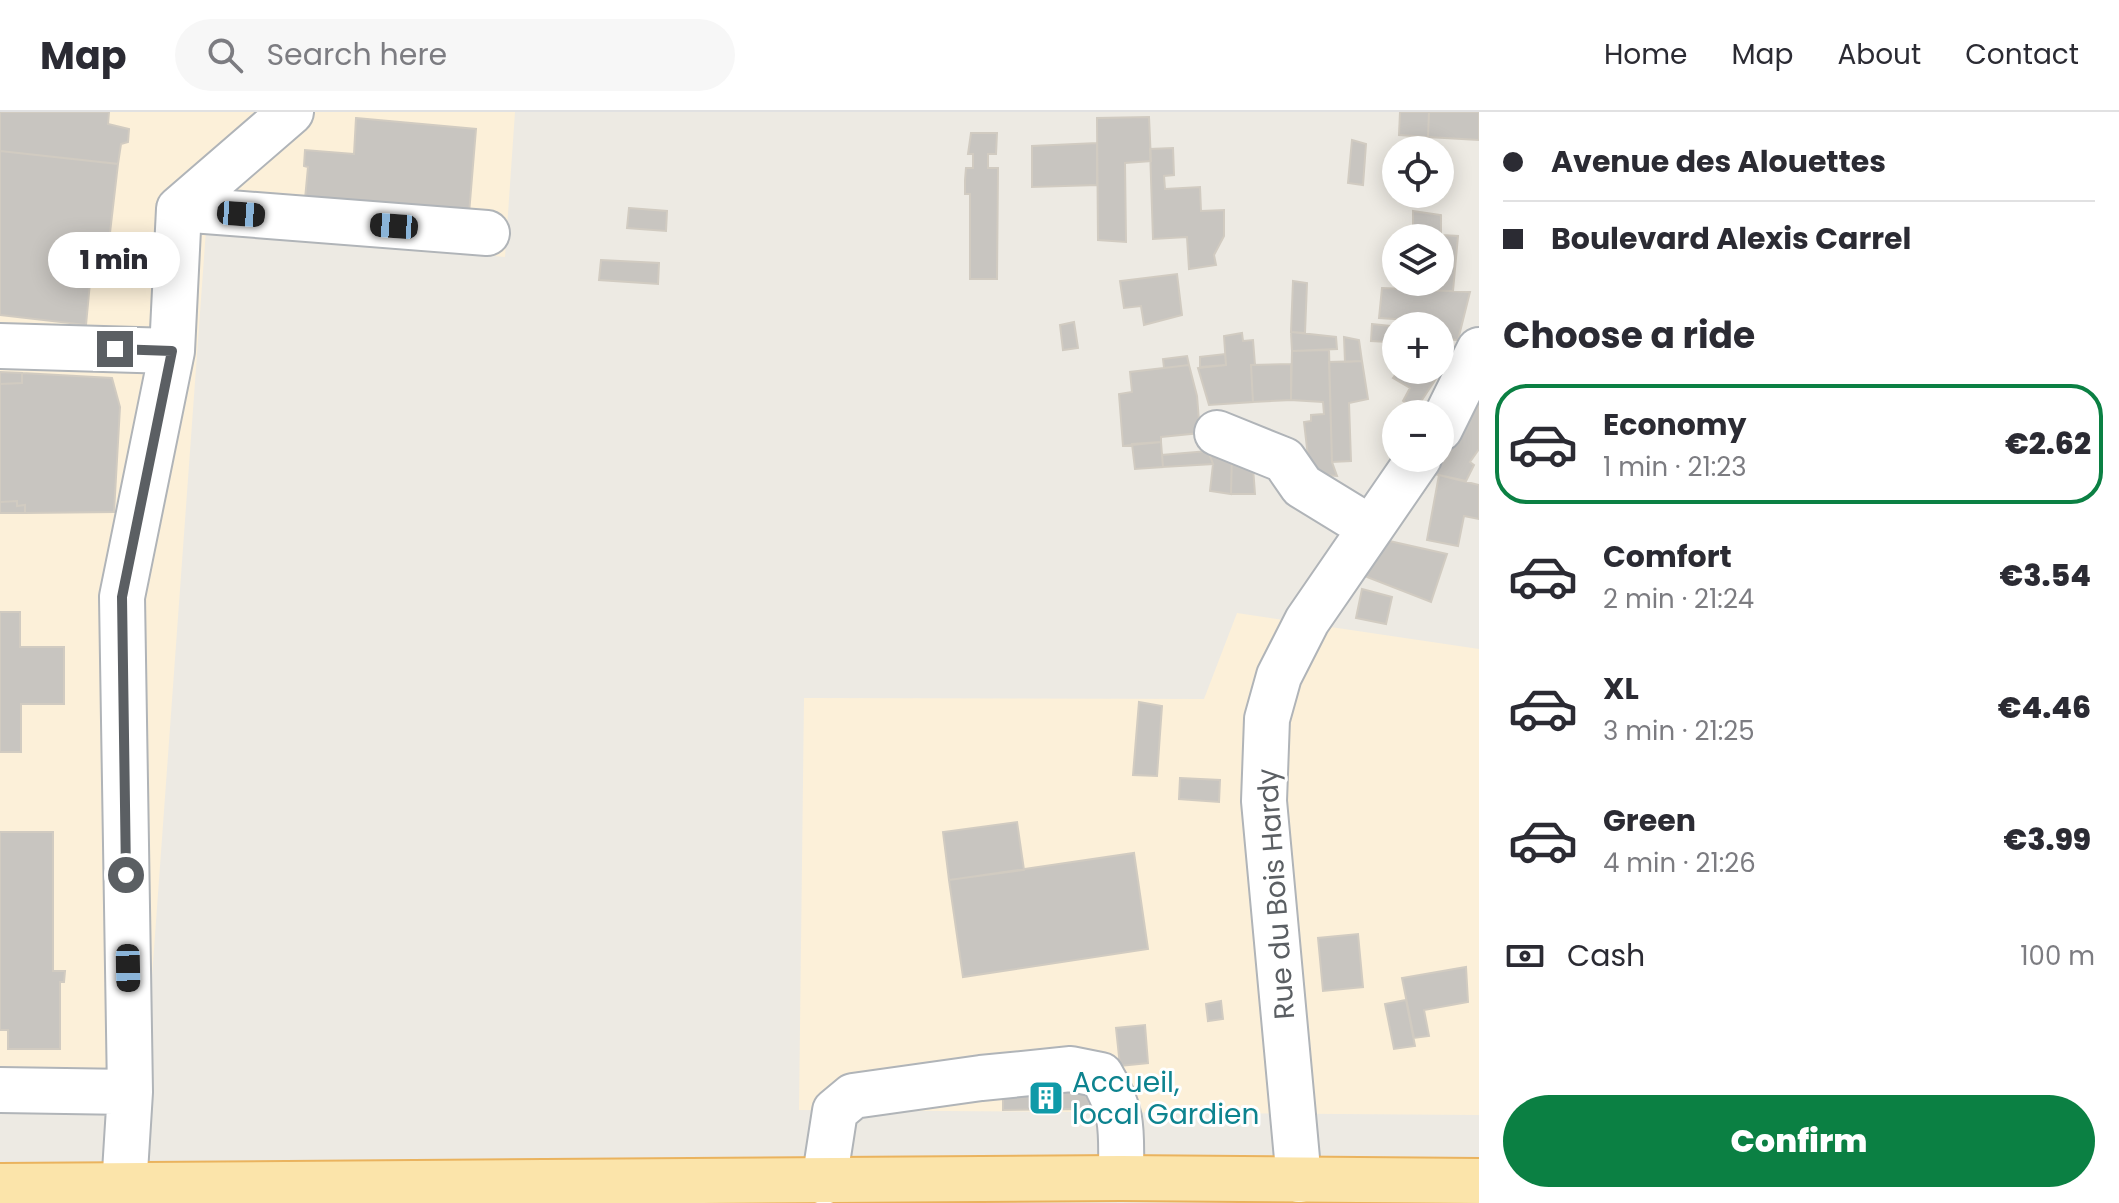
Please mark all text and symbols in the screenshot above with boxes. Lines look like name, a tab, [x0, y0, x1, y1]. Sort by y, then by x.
search box	[175, 19, 735, 91]
text: Map	[40, 29, 127, 82]
icon: search	[203, 33, 247, 77]
text: Search here	[267, 33, 447, 76]
text: Home	[1604, 35, 1687, 74]
text: Map	[1731, 35, 1793, 74]
text: About	[1837, 35, 1921, 74]
text: Contact	[1965, 35, 2079, 74]
map controls	[1382, 136, 1454, 472]
button: locate	[1382, 136, 1454, 208]
text: Avenue des Alouettes	[1551, 140, 1886, 183]
car	[216, 200, 266, 228]
car	[369, 212, 419, 240]
text: Boulevard Alexis Carrel	[1551, 217, 1911, 260]
button: layers	[1382, 224, 1454, 296]
callout: 1 min	[49, 233, 181, 289]
text: 1 min	[80, 242, 148, 278]
text: Choose a ride	[1503, 310, 1755, 361]
button: +	[1382, 312, 1454, 384]
route end	[97, 331, 133, 367]
button: −	[1382, 400, 1454, 472]
text: Economy	[1603, 403, 1747, 446]
icon: car	[1507, 408, 1579, 480]
text: €2.62	[2005, 422, 2091, 465]
text: 1 min · 21:23	[1603, 449, 1747, 485]
text: Comfort	[1603, 535, 1732, 578]
icon: car	[1507, 540, 1579, 612]
text: €3.54	[2000, 554, 2091, 597]
text: 2 min · 21:24	[1603, 581, 1754, 617]
text: XL	[1603, 667, 1639, 710]
icon: car	[1507, 672, 1579, 744]
text: €4.46	[1998, 686, 2091, 729]
text: 3 min · 21:25	[1603, 713, 1755, 749]
street label: Rue du Bois Hardy	[1248, 767, 1304, 1021]
text: Green	[1603, 799, 1696, 842]
icon: car	[1507, 804, 1579, 876]
text: €3.99	[2004, 818, 2091, 861]
text: 4 min · 21:26	[1603, 845, 1756, 881]
route start	[108, 857, 144, 893]
icon: cash	[1503, 934, 1547, 978]
text: Cash	[1567, 934, 1645, 977]
text: 100 m	[2020, 938, 2095, 974]
car	[116, 944, 140, 992]
place label: Accueil, local Gardien	[1072, 1063, 1259, 1134]
building icon: Accueil, local Gardien	[1027, 1079, 1065, 1117]
button: Confirm	[1503, 1095, 2095, 1187]

